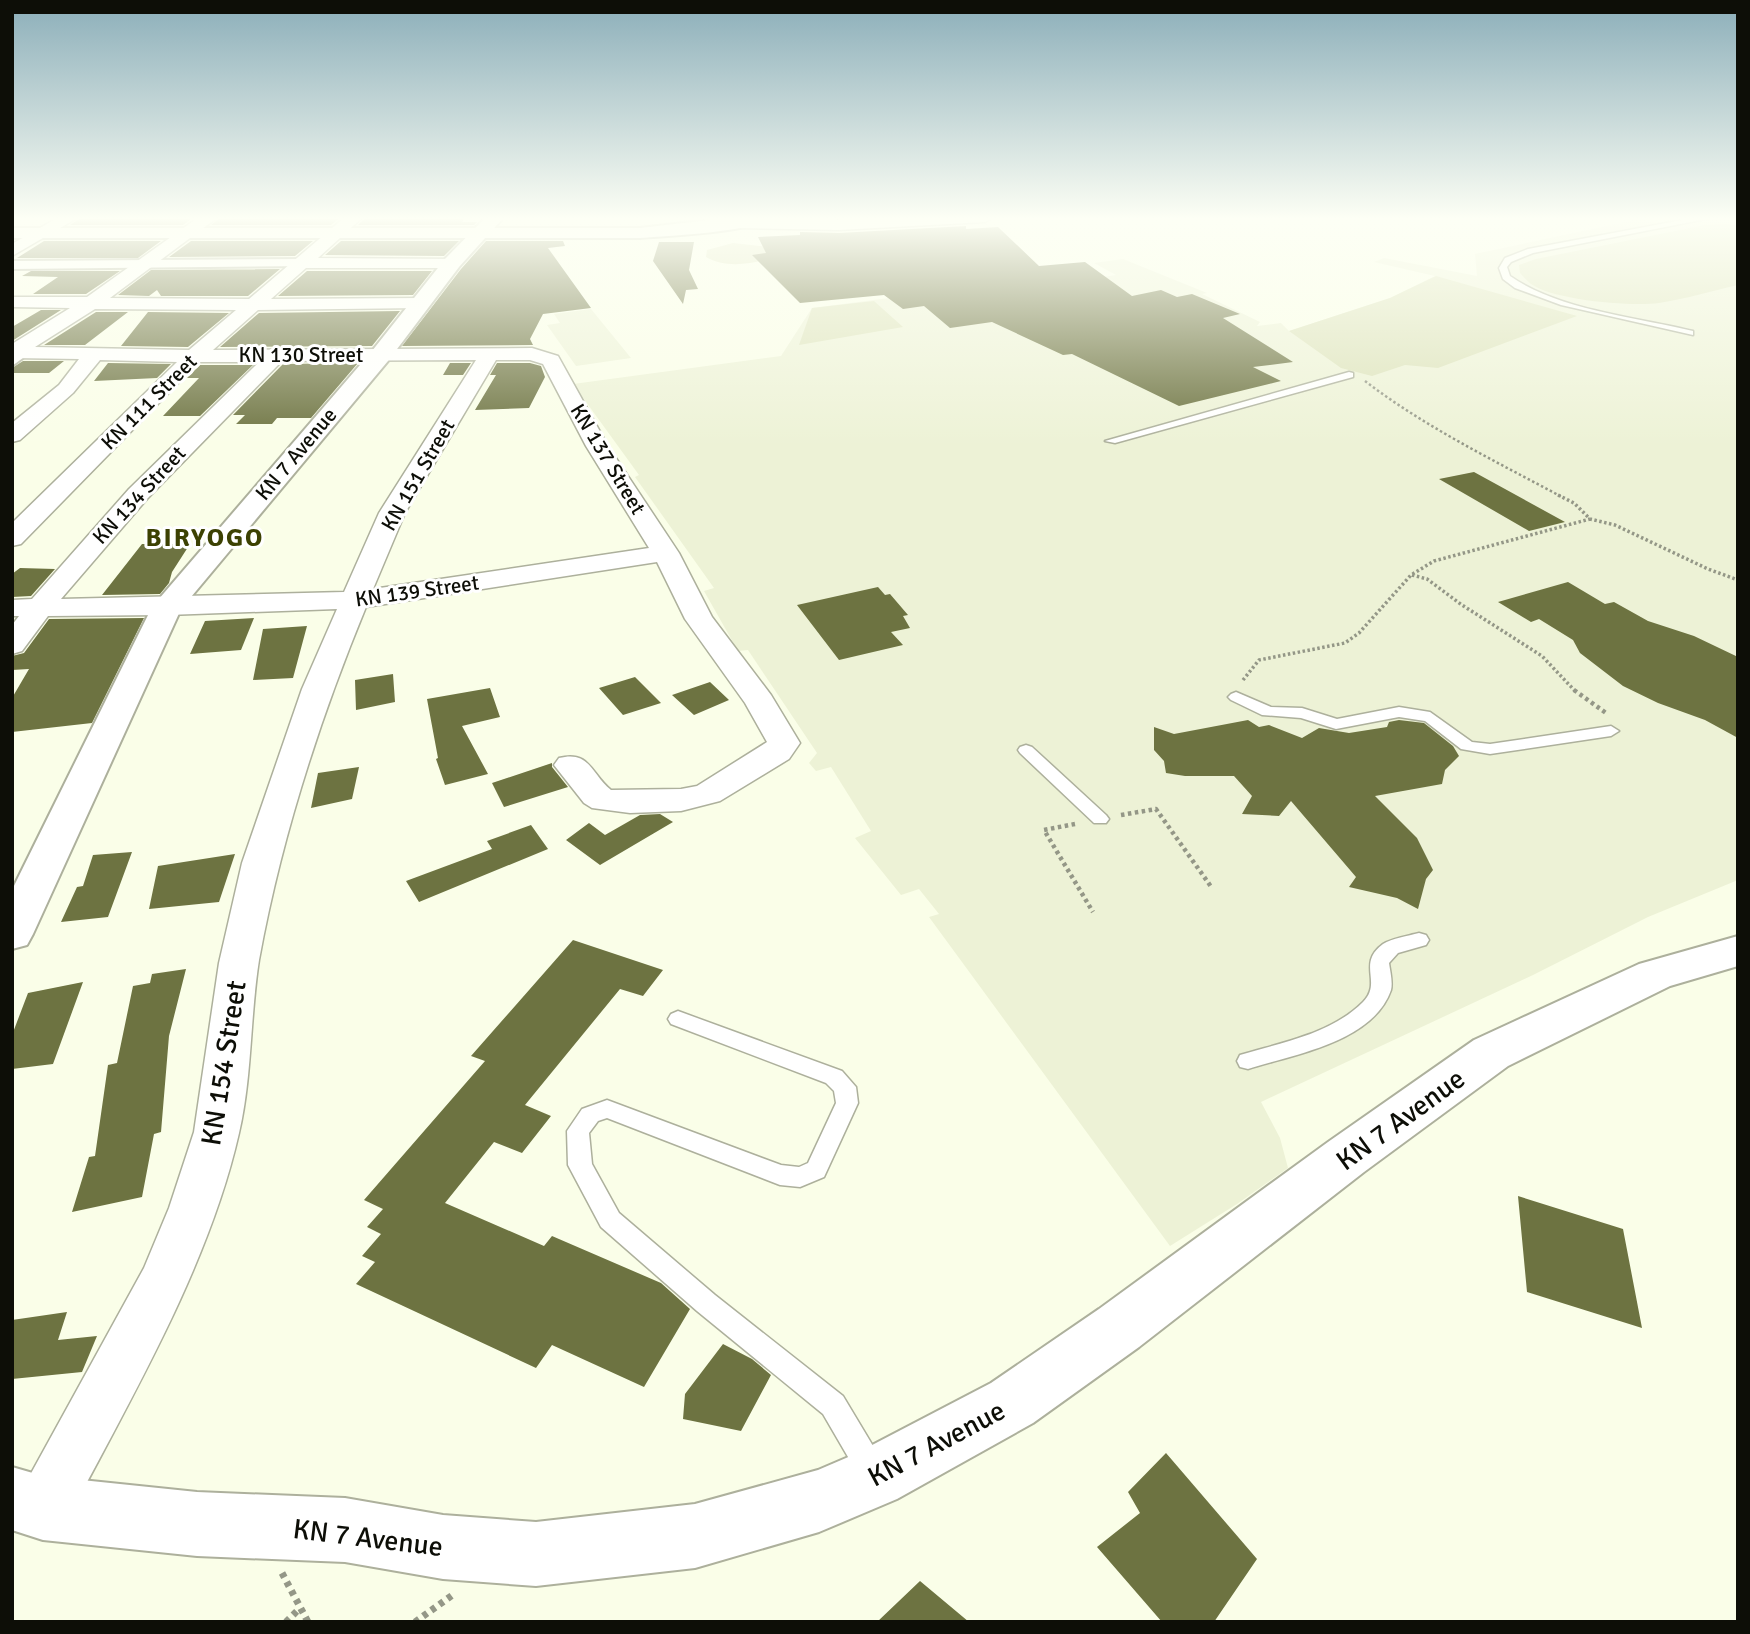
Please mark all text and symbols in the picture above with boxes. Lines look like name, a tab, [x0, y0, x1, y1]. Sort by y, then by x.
street label: KN 130 Street	[239, 342, 363, 368]
street label: KN 111 Street	[96, 349, 202, 455]
street label: KN 137 Street	[565, 399, 651, 519]
street label: KN 7 Avenue	[250, 402, 342, 506]
street label: KN 151 Street	[376, 414, 460, 536]
street label: KN 134 Street	[87, 441, 191, 549]
district label: BIRYOGO	[146, 522, 264, 554]
street label: KN 139 Street	[353, 569, 481, 613]
street label: KN 154 Street	[194, 978, 254, 1148]
street label: KN 7 Avenue	[1330, 1062, 1472, 1178]
street label: KN 7 Avenue	[862, 1393, 1011, 1494]
street label: KN 7 Avenue	[291, 1512, 445, 1564]

